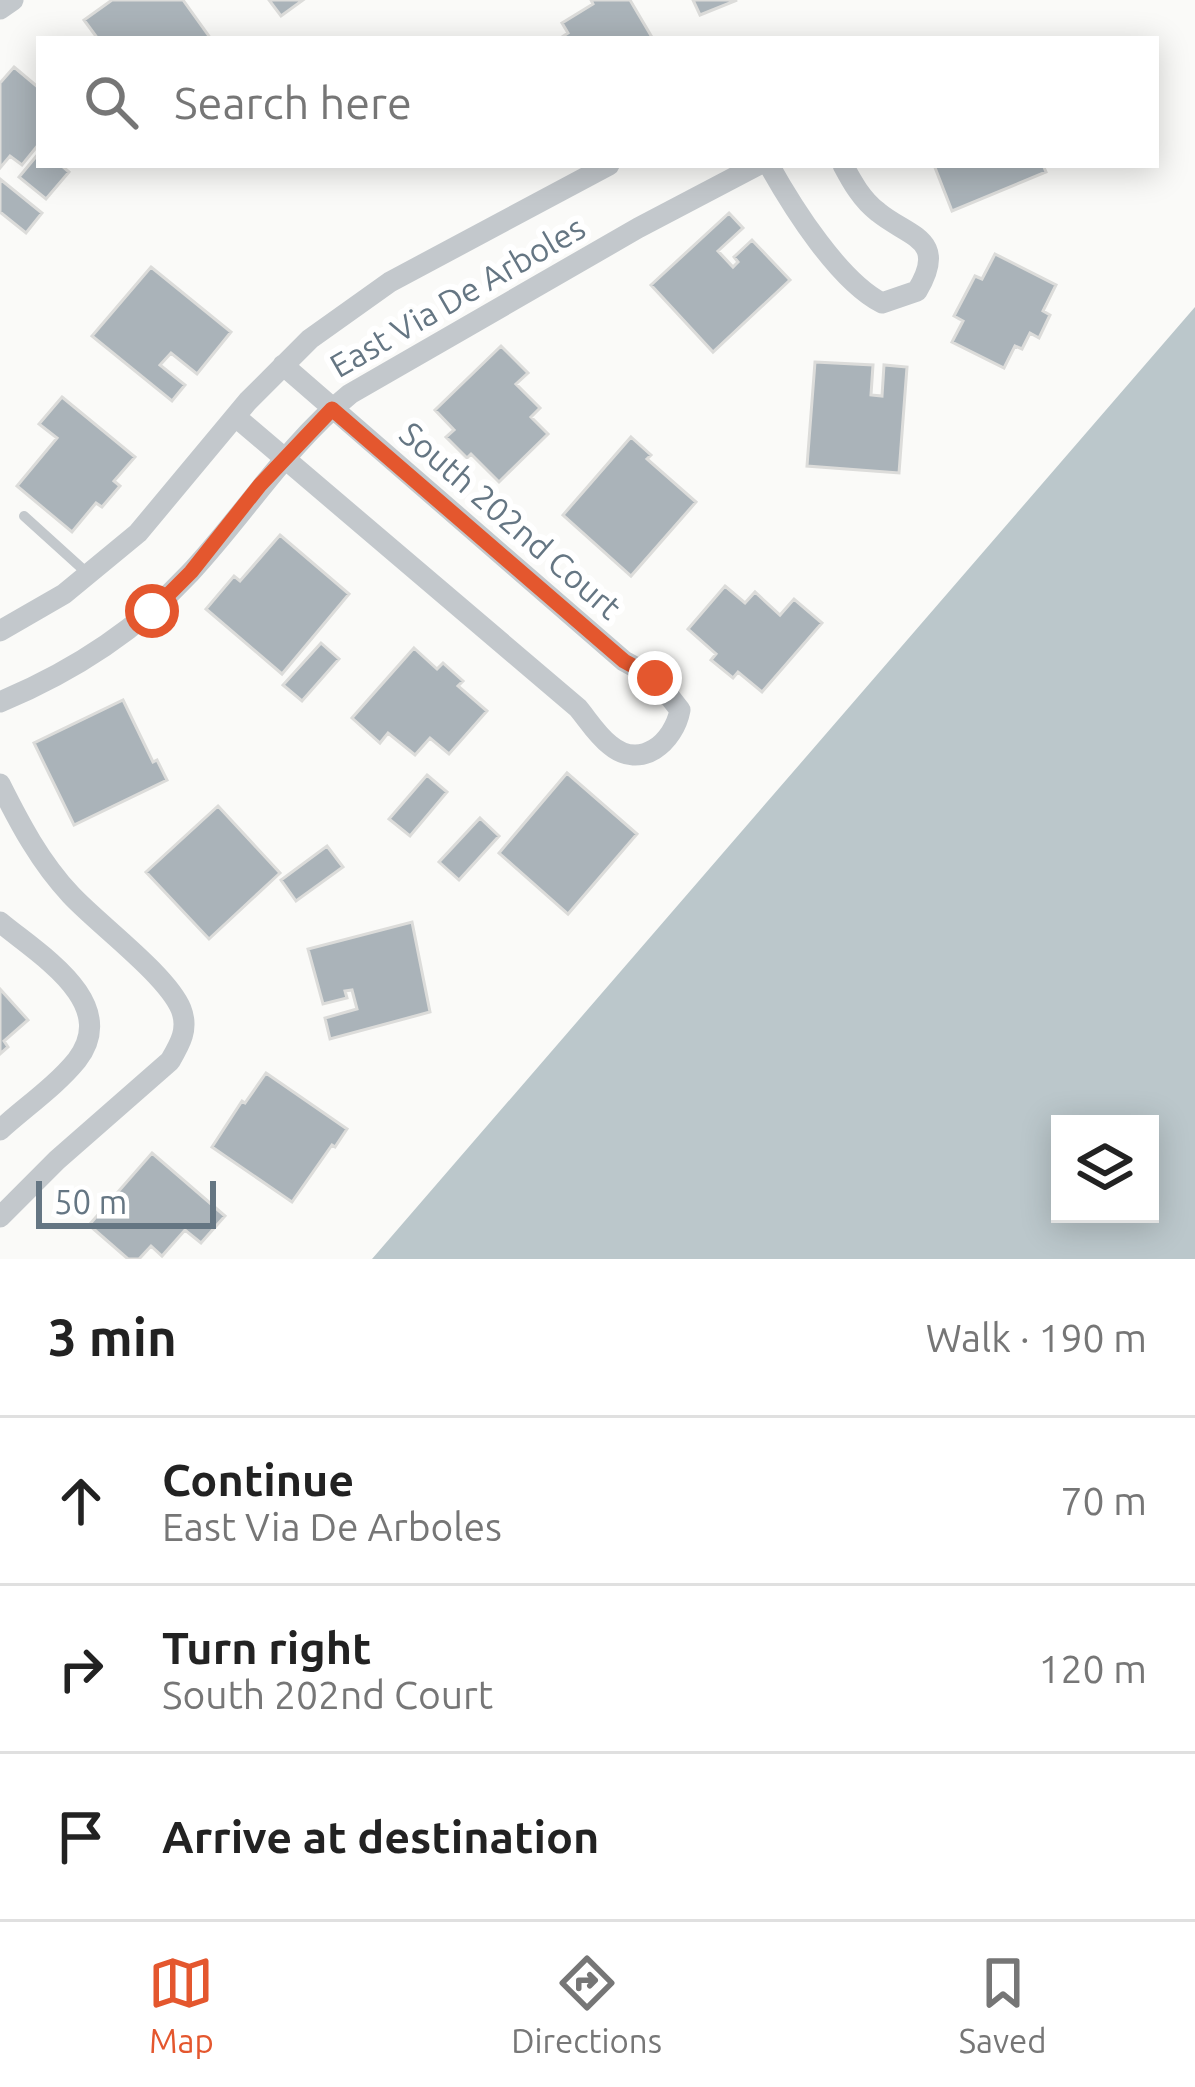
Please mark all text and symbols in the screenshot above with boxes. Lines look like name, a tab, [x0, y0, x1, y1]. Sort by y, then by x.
search box	[36, 36, 1159, 168]
icon: search	[78, 69, 144, 135]
text: Search here	[174, 77, 412, 128]
street label: East Via De Arboles	[323, 208, 591, 384]
street label: South 202nd Court	[393, 414, 629, 626]
route start	[125, 584, 179, 638]
route end	[628, 651, 682, 705]
map controls	[1051, 1115, 1159, 1223]
button: layers	[1051, 1115, 1159, 1223]
scale bar	[36, 1175, 216, 1228]
text: 50 m	[54, 1183, 127, 1220]
text: 3 min	[48, 1308, 177, 1366]
text: Walk · 190 m	[926, 1316, 1147, 1359]
text: Continue	[162, 1454, 354, 1505]
icon: ahead	[48, 1468, 114, 1534]
text: 70 m	[1060, 1479, 1147, 1522]
text: East Via De Arboles	[162, 1505, 502, 1548]
text: Turn right	[162, 1622, 371, 1673]
icon: right	[48, 1636, 114, 1702]
text: 120 m	[1038, 1647, 1147, 1690]
text: South 202nd Court	[162, 1673, 493, 1716]
icon: arrive	[48, 1804, 114, 1870]
text: Arrive at destination	[162, 1811, 599, 1862]
tab: Map	[148, 1950, 214, 2059]
tab: Directions	[511, 1950, 662, 2059]
tab: Saved	[959, 1950, 1047, 2059]

